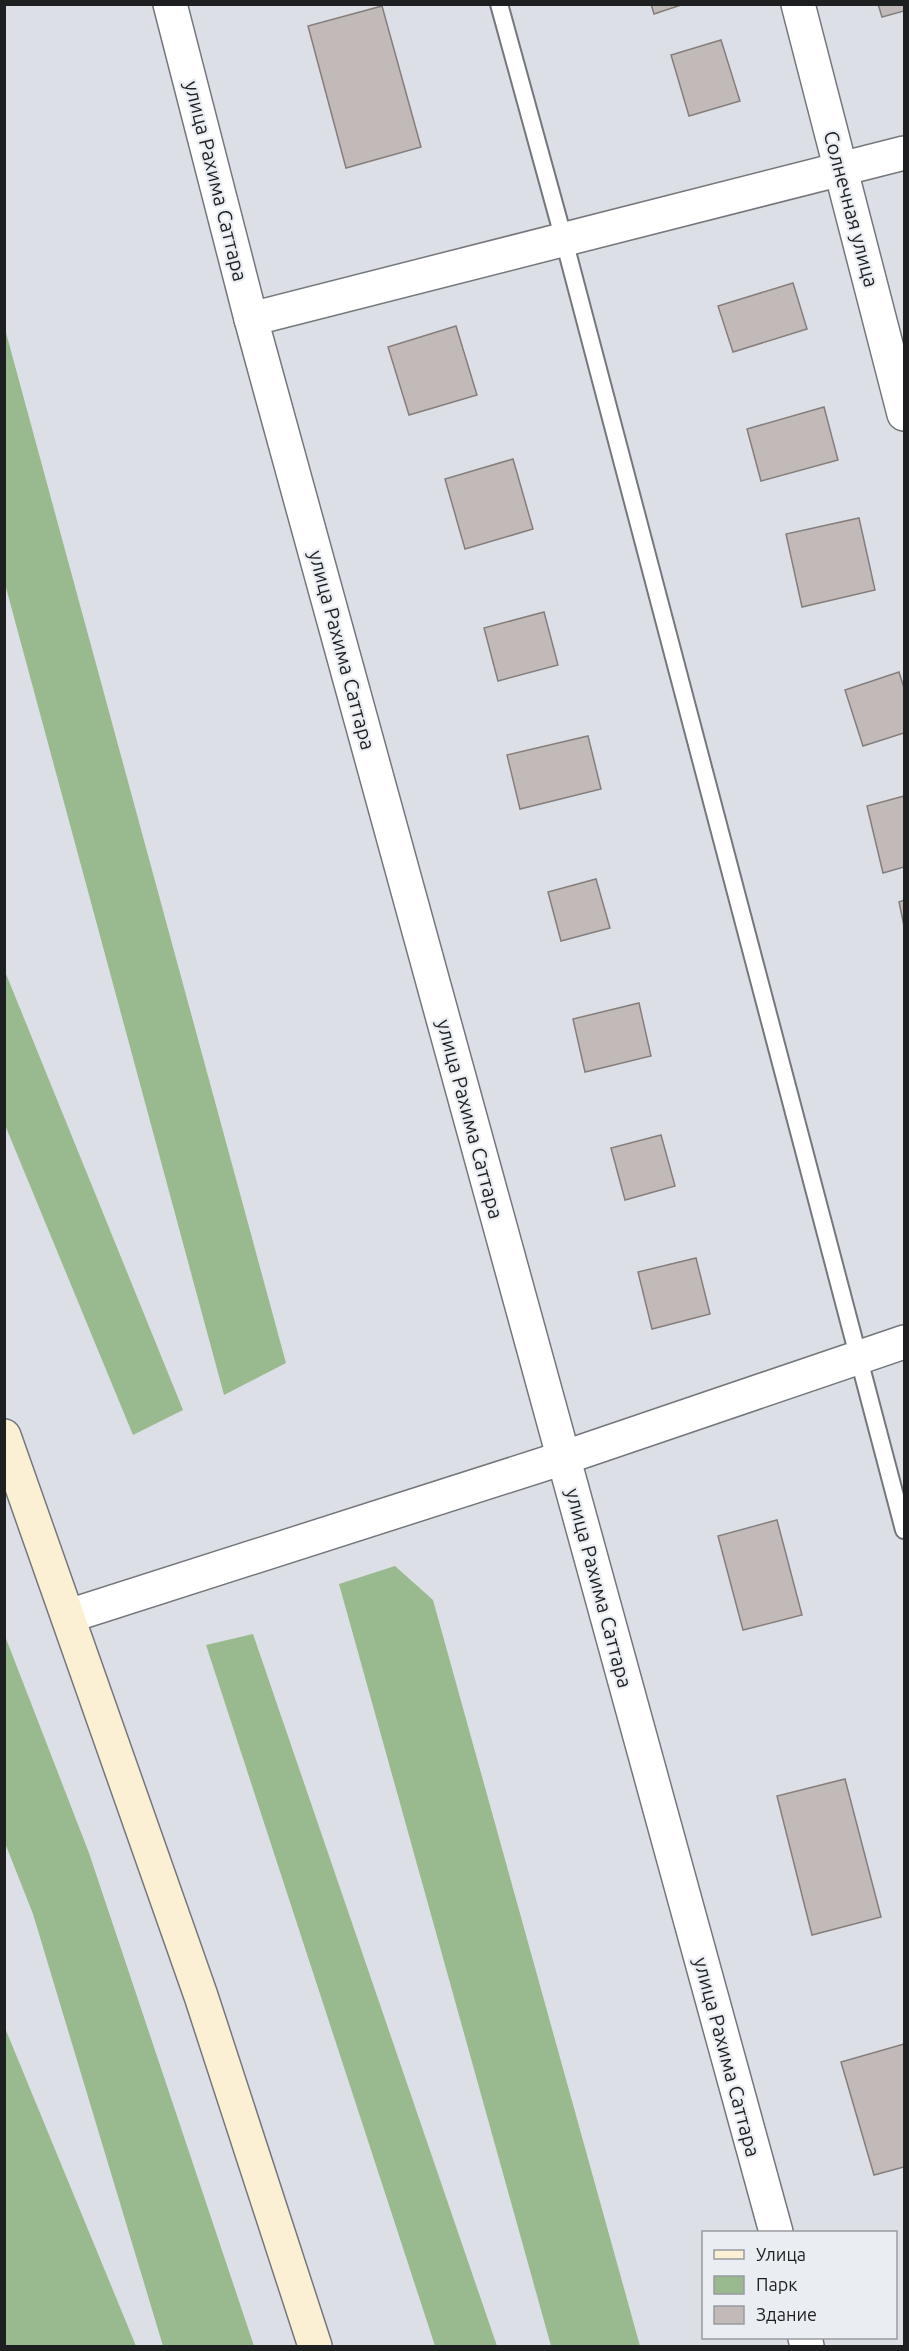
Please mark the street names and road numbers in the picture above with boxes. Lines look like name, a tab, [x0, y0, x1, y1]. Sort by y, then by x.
street label: улица Рахима Саттара	[180, 78, 253, 283]
street label: Солнечная улица	[820, 128, 883, 290]
street label: улица Рахима Саттара	[305, 548, 380, 752]
street label: улица Рахима Саттара	[433, 1017, 508, 1221]
street label: улица Рахима Саттара	[562, 1486, 637, 1690]
street label: улица Рахима Саттара	[690, 1955, 765, 2159]

